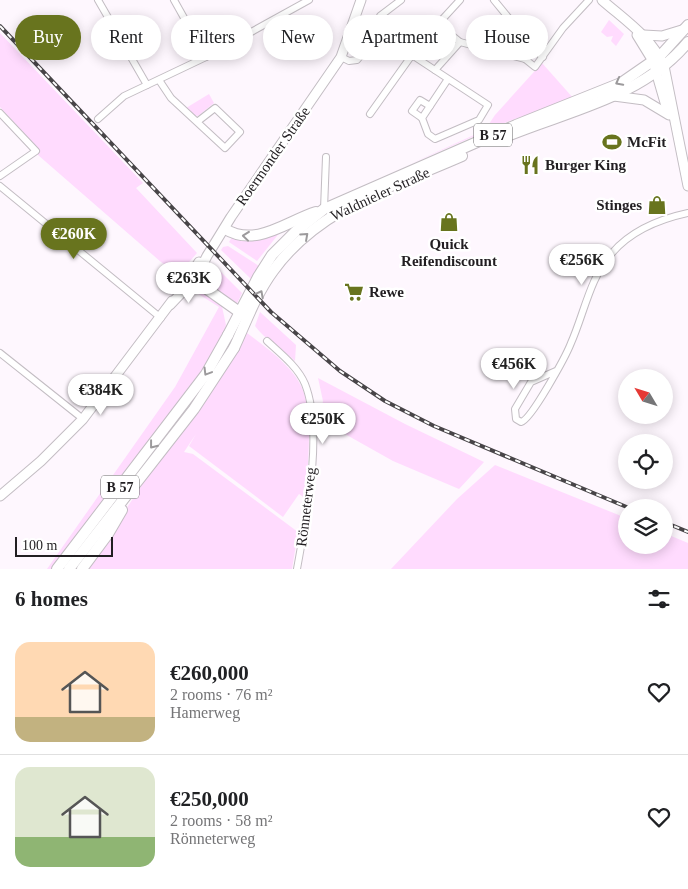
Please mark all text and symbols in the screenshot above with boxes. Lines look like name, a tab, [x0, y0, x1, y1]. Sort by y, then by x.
chip: Buy	[15, 15, 81, 60]
chip: Rent	[91, 15, 161, 60]
chip: Filters	[171, 15, 253, 60]
chip: New	[263, 15, 333, 60]
chip: Apartment	[343, 15, 456, 60]
chip: House	[466, 15, 548, 60]
one-way arrow	[615, 76, 624, 86]
street label: Roermonder Straße	[233, 103, 313, 209]
road number: B 57	[474, 124, 512, 146]
sports icon: McFit	[601, 131, 623, 153]
place label: McFit	[627, 134, 666, 150]
restaurant icon: Burger King	[519, 154, 541, 176]
place label: Burger King	[545, 157, 626, 173]
street label: Waldnieler Straße	[328, 164, 432, 224]
shop icon: Stinges	[646, 194, 668, 216]
place label: Stinges	[596, 197, 642, 213]
shop icon: Quick Reifendiscount	[438, 211, 460, 233]
pin: €260K	[39, 218, 109, 260]
text: €260K	[52, 225, 96, 242]
one-way arrow	[241, 231, 249, 242]
one-way arrow	[299, 233, 308, 242]
place label: Quick Reifendiscount	[401, 236, 497, 269]
pin: €256K	[547, 244, 617, 286]
text: €256K	[560, 251, 604, 268]
pin: €263K	[154, 262, 224, 304]
text: €263K	[167, 269, 211, 286]
supermarket icon: Rewe	[343, 281, 365, 303]
place label: Rewe	[369, 284, 404, 300]
one-way arrow	[253, 290, 263, 299]
pin: €456K	[479, 348, 549, 390]
text: €456K	[492, 355, 536, 372]
one-way arrow	[204, 366, 214, 375]
north arrow	[618, 369, 672, 424]
map controls	[618, 369, 673, 554]
pin: €384K	[66, 374, 136, 416]
text: €384K	[79, 381, 123, 398]
pin: €250K	[288, 402, 358, 445]
text: €250K	[301, 410, 345, 427]
button: locate	[618, 434, 673, 489]
one-way arrow	[149, 439, 158, 448]
street label: Rönneterweg	[293, 466, 319, 548]
road number: B 57	[101, 476, 139, 498]
button: layers	[618, 499, 673, 554]
scale bar	[15, 534, 112, 557]
text: 100 m	[22, 538, 57, 553]
icon: filters	[645, 585, 673, 613]
text: 6 homes	[15, 587, 88, 611]
text: €260,000	[170, 661, 249, 685]
icon: home	[55, 662, 115, 722]
icon: heart	[645, 678, 673, 706]
text: 2 rooms · 76 m²	[170, 686, 273, 703]
text: Hamerweg	[170, 704, 240, 721]
icon: home	[55, 787, 115, 847]
text: €250,000	[170, 787, 249, 811]
icon: heart	[645, 803, 673, 831]
text: 2 rooms · 58 m²	[170, 812, 273, 829]
text: Rönneterweg	[170, 830, 255, 847]

